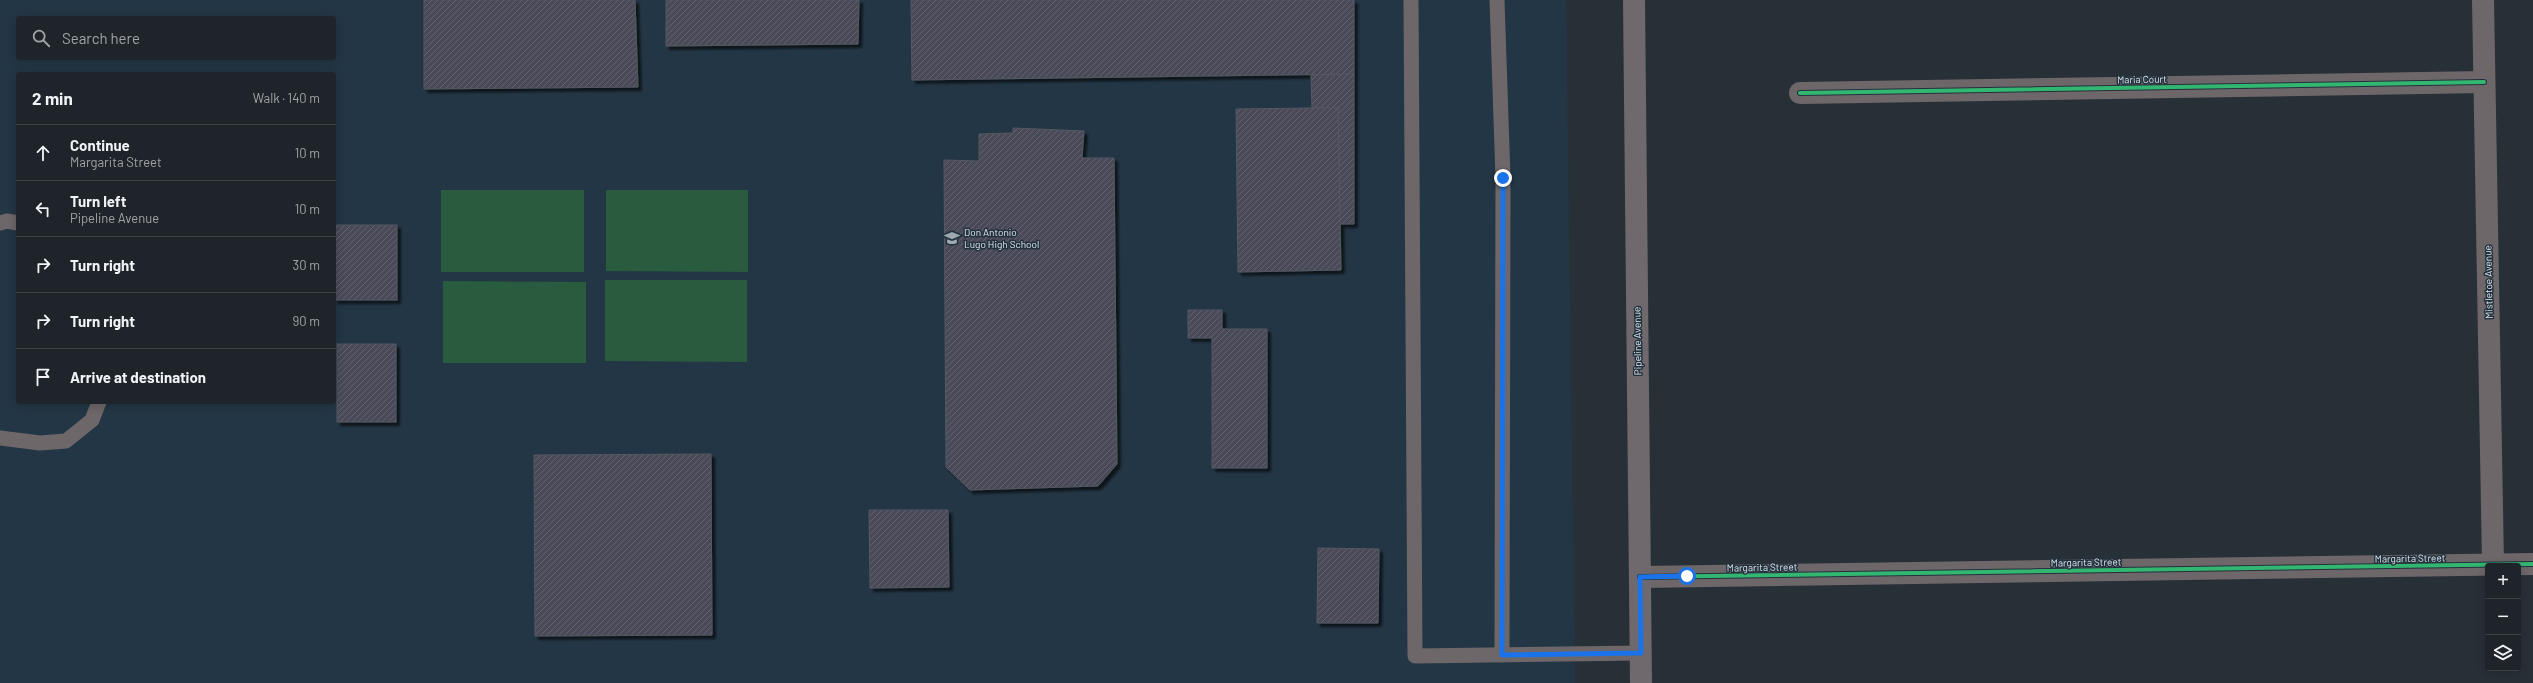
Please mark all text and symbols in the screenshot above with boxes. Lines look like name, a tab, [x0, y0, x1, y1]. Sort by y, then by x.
search box	[16, 16, 336, 60]
icon: search	[30, 27, 52, 49]
text: Search here	[62, 29, 140, 47]
street label: Maria Court	[2117, 73, 2167, 85]
text: 2 min	[32, 88, 73, 108]
text: Walk · 140 m	[253, 90, 320, 106]
text: Continue	[70, 136, 130, 154]
icon: ahead	[32, 142, 54, 164]
text: 10 m	[295, 145, 320, 161]
text: Margarita Street	[70, 154, 162, 170]
route end	[1494, 169, 1512, 187]
text: Turn left	[70, 192, 126, 210]
icon: left	[32, 198, 54, 220]
text: 10 m	[295, 201, 320, 217]
text: Pipeline Avenue	[70, 210, 159, 226]
place label: Don Antonio Lugo High School	[964, 226, 1039, 250]
school or university icon: Don Antonio Lugo High School	[943, 229, 961, 247]
street label: Mistletoe Avenue	[2481, 245, 2495, 319]
icon: right	[32, 254, 54, 276]
text: Turn right	[70, 256, 135, 274]
text: 30 m	[293, 257, 320, 273]
street label: Pipeline Avenue	[1630, 307, 1644, 375]
icon: right	[32, 310, 54, 332]
text: Turn right	[70, 312, 135, 330]
text: 90 m	[293, 313, 320, 329]
icon: arrive	[32, 366, 54, 388]
text: Arrive at destination	[70, 368, 206, 386]
street label: Margarita Street	[2375, 551, 2446, 565]
street label: Margarita Street	[2051, 555, 2122, 569]
street label: Margarita Street	[1727, 560, 1798, 574]
map controls	[2485, 563, 2521, 671]
button: +	[2485, 563, 2521, 599]
route start	[1678, 567, 1696, 585]
button: −	[2485, 599, 2521, 635]
button: layers	[2485, 635, 2521, 671]

